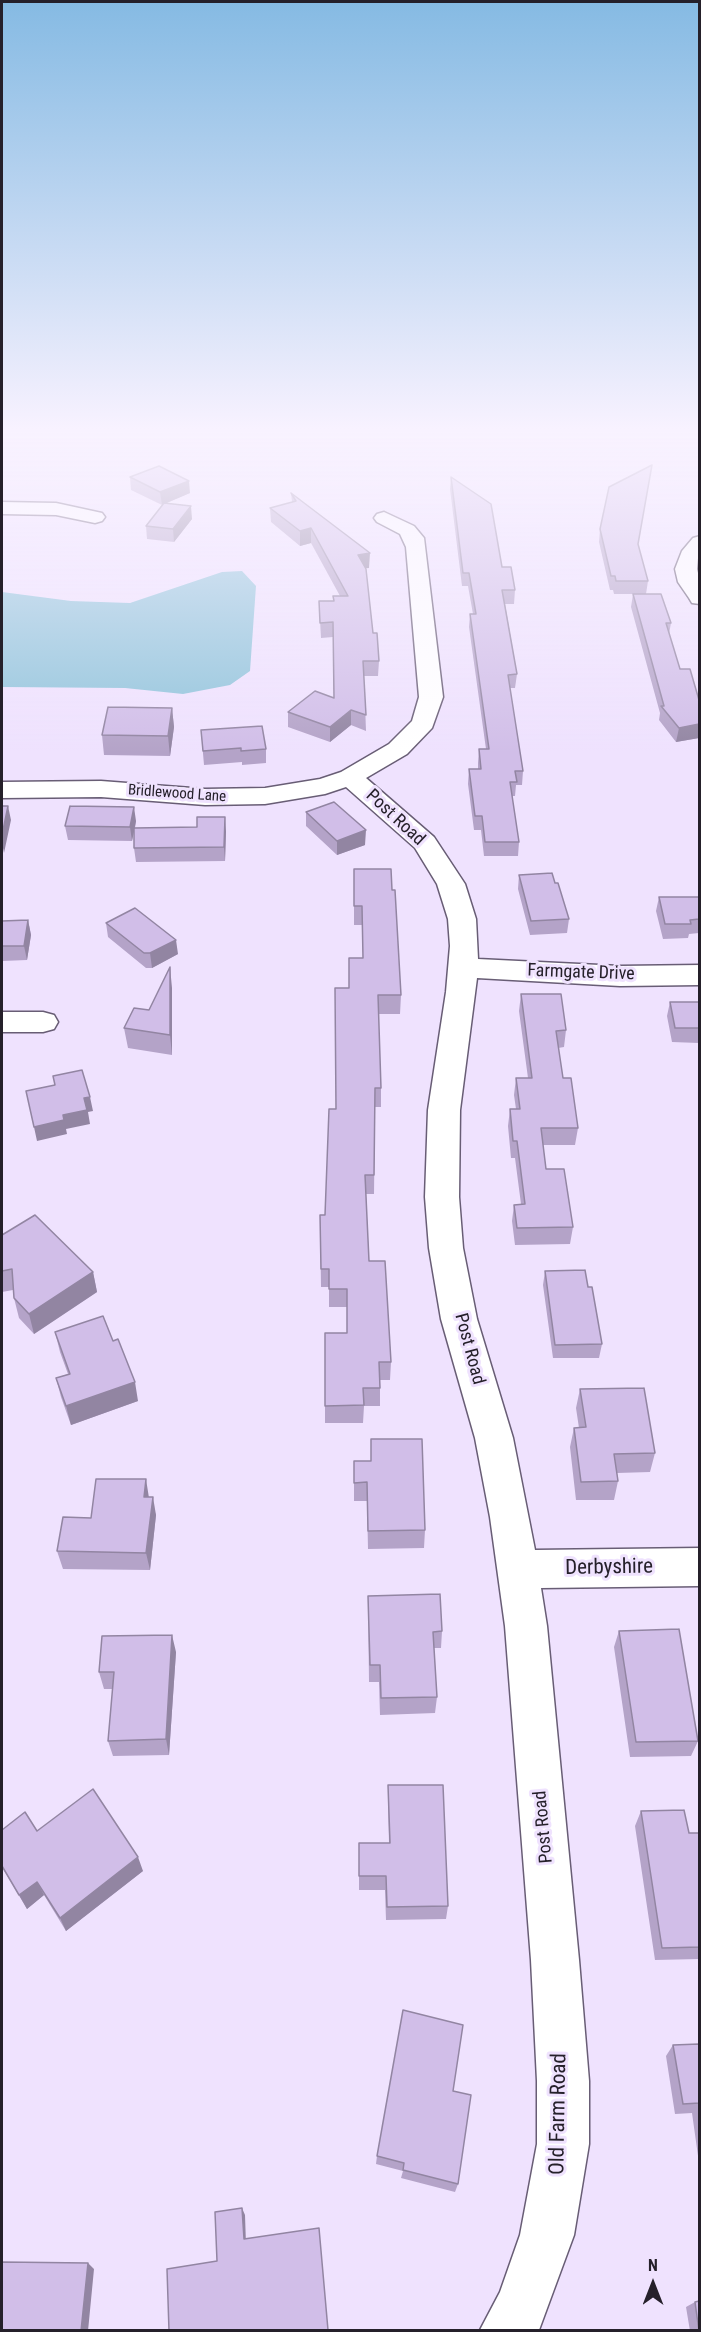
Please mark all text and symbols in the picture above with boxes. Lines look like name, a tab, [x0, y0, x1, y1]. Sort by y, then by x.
street label: Bridlewood Lane	[127, 782, 227, 806]
street label: Post Road	[361, 785, 429, 851]
street label: Farmgate Drive	[527, 960, 635, 986]
street label: Post Road	[449, 1311, 489, 1387]
street label: Derbyshire	[565, 1555, 653, 1581]
street label: Post Road	[530, 1790, 558, 1864]
street label: Old Farm Road	[545, 2053, 573, 2175]
north arrow	[623, 2254, 683, 2314]
text: N	[648, 2256, 658, 2275]

